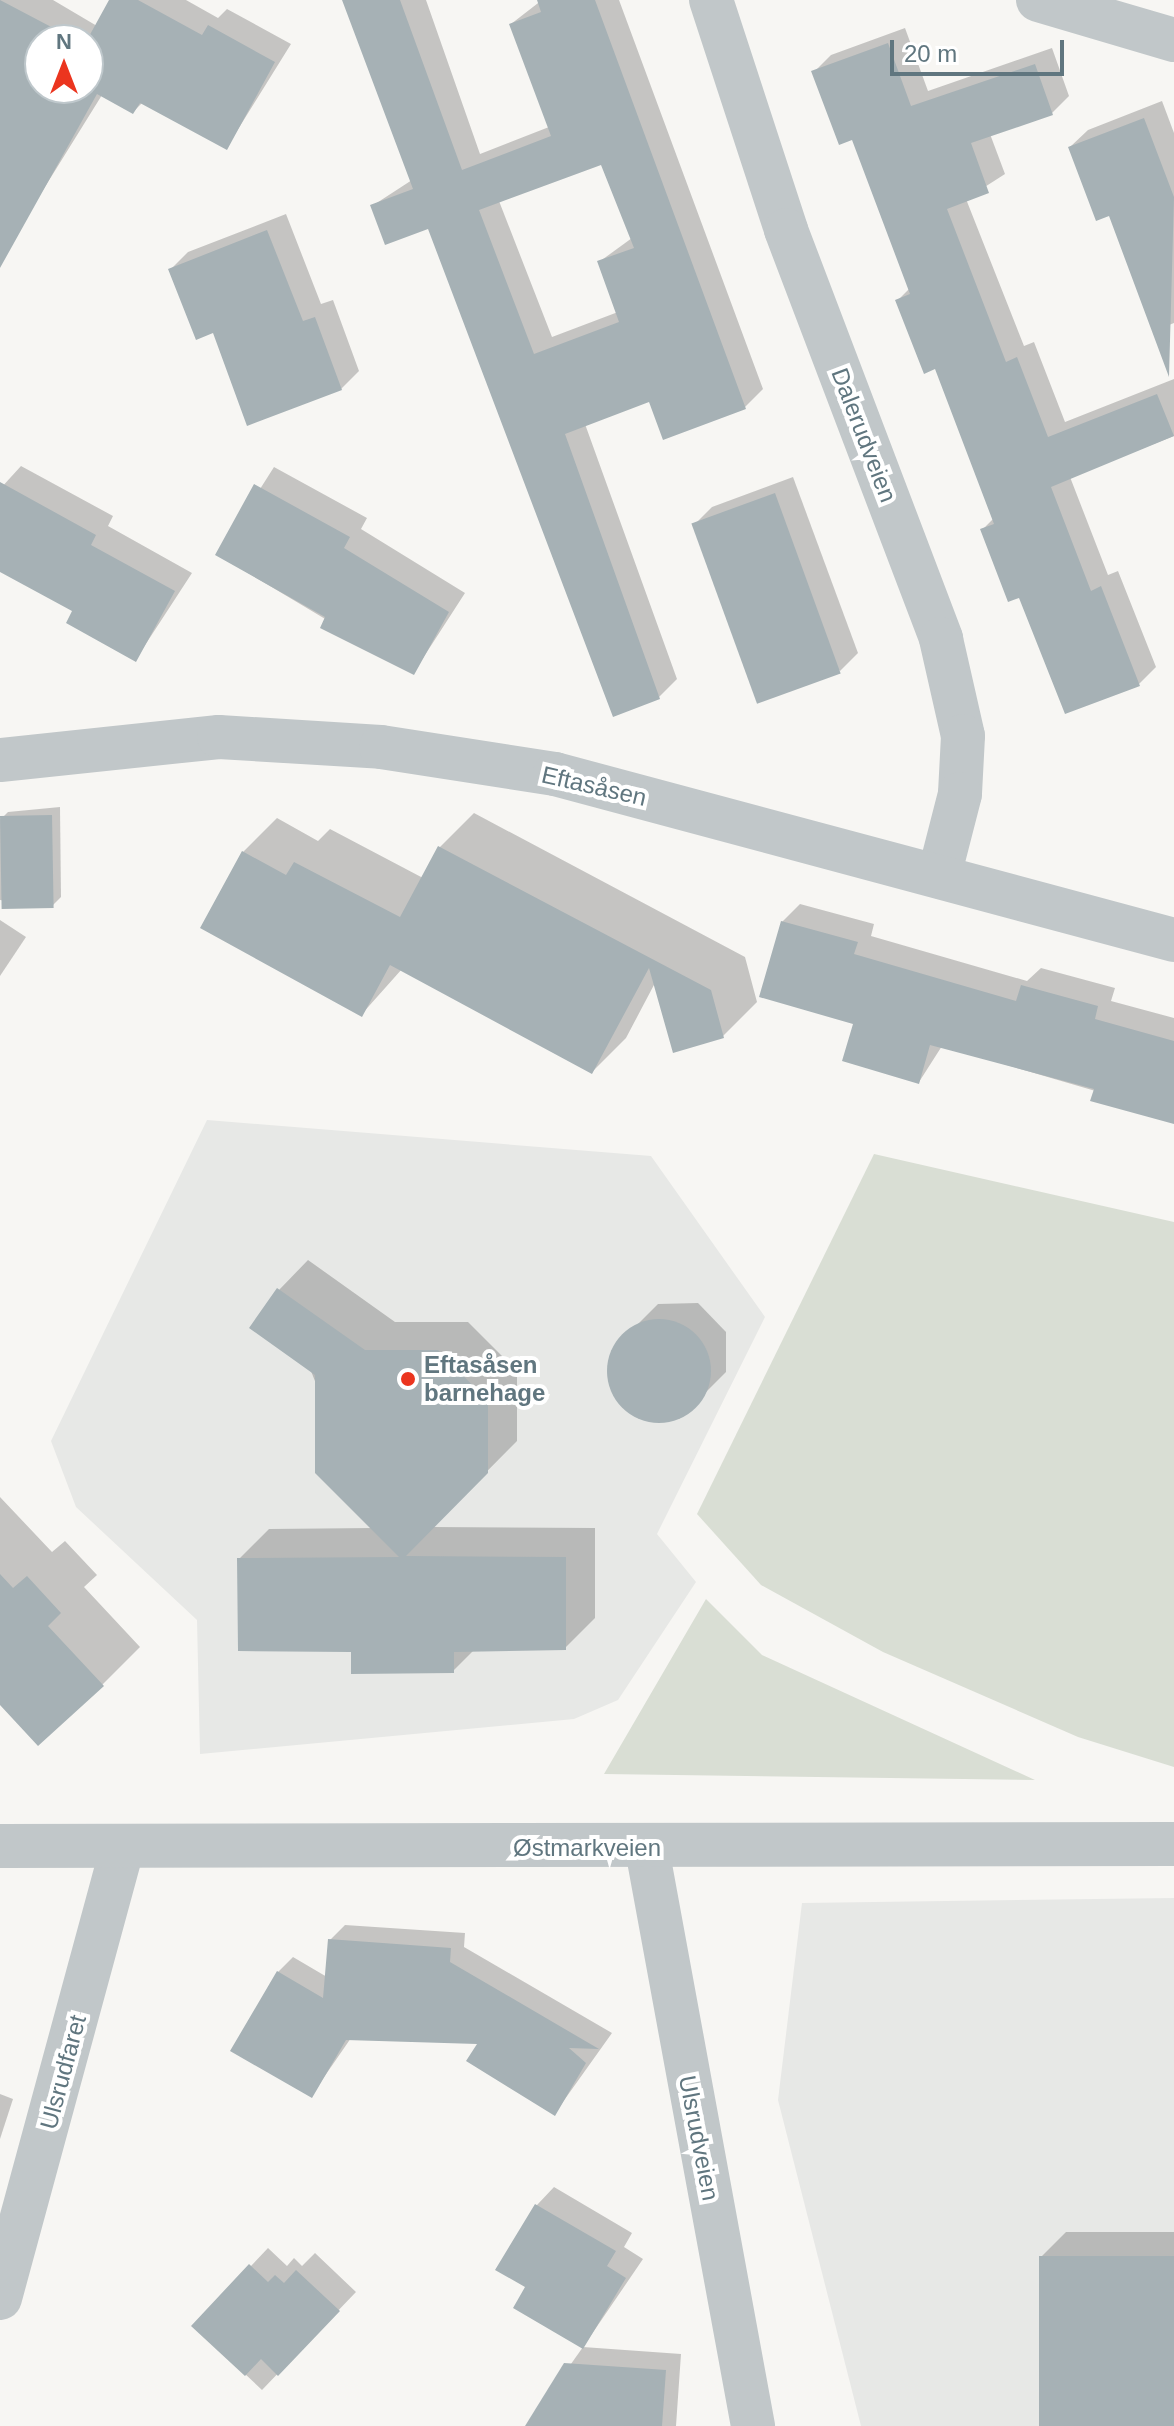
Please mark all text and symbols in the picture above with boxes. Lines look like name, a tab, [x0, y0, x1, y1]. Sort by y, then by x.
north arrow	[24, 24, 104, 104]
scale bar	[894, 24, 1068, 74]
text: N	[56, 29, 72, 54]
text: 20 m	[904, 40, 957, 67]
street label: Dalerudveien	[825, 364, 903, 506]
street label: Eftasåsen	[539, 760, 649, 812]
place label: Eftasåsen barnehage	[424, 1351, 545, 1407]
marker: Eftasåsen barnehage	[399, 1370, 417, 1388]
street label: Østmarkveien	[513, 1834, 661, 1862]
street label: Ulsrudfaret	[34, 2012, 92, 2132]
street label: Ulsrudveien	[673, 2073, 725, 2203]

